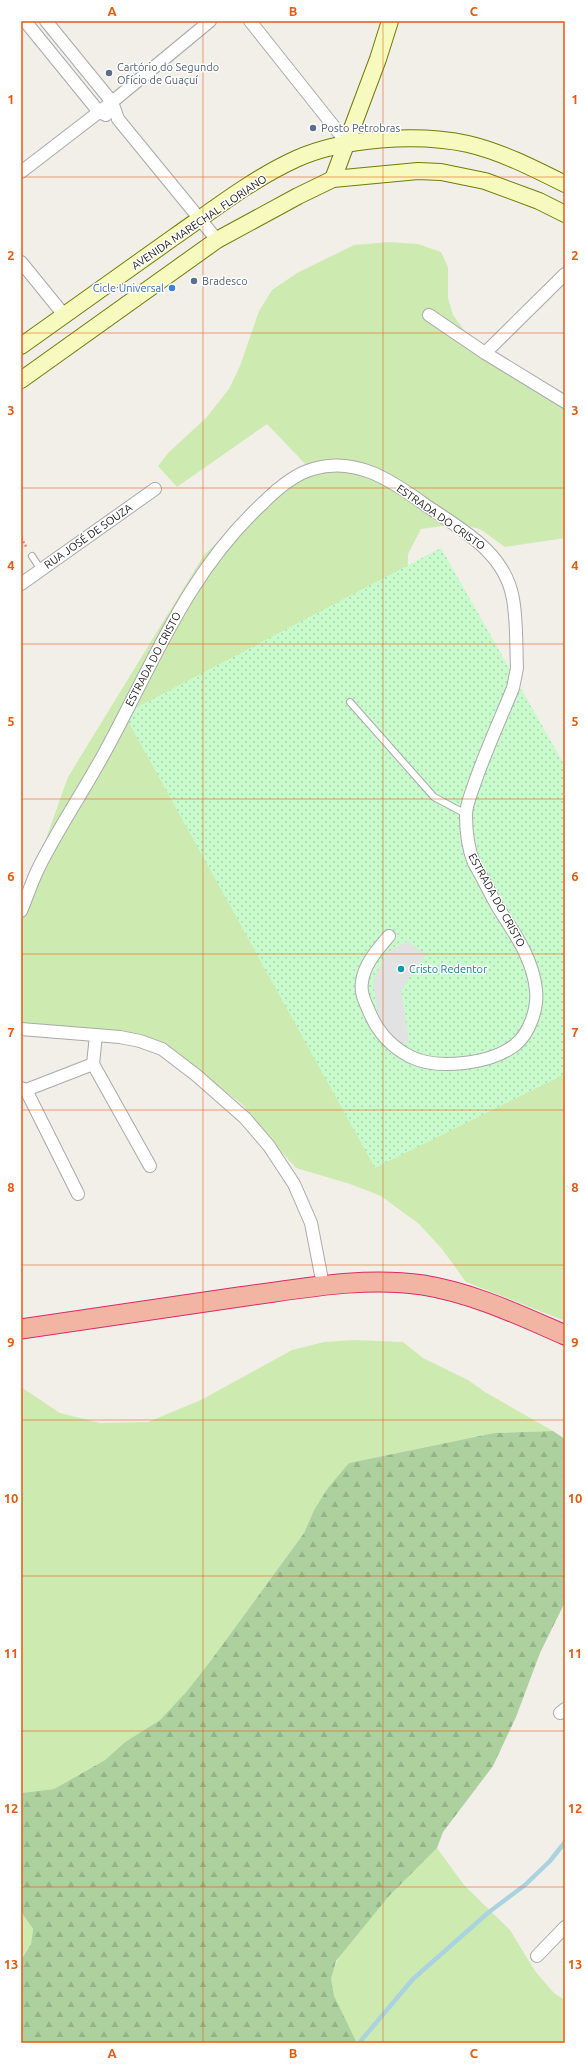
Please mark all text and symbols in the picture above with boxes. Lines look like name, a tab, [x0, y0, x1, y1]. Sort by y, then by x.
text: A	[107, 4, 117, 18]
text: B	[289, 4, 298, 18]
text: C	[470, 4, 479, 18]
place label: Cartório do Segundo Ofício de Guaçuí	[117, 61, 219, 86]
marker: Cartório do Segundo Ofício de Guaçuí	[104, 68, 114, 78]
text: 1	[7, 92, 15, 106]
text: 1	[571, 92, 579, 106]
place label: Posto Petrobras	[321, 122, 401, 134]
marker: Posto Petrobras	[308, 123, 318, 133]
street label: AVENIDA MARECHAL FLORIANO	[129, 172, 269, 272]
text: 2	[7, 248, 15, 262]
text: 2	[571, 248, 579, 262]
place label: Bradesco	[202, 275, 248, 287]
marker: Bradesco	[189, 276, 199, 286]
place label: Cicle Universal	[93, 282, 164, 294]
marker: Cicle Universal	[167, 283, 177, 293]
text: 3	[7, 403, 15, 417]
text: 3	[571, 403, 579, 417]
street label: ESTRADA DO CRISTO	[394, 482, 488, 552]
street label: RUA JOSÉ DE SOUZA	[41, 500, 135, 571]
text: 4	[7, 558, 15, 572]
text: 4	[571, 558, 579, 572]
street label: ESTRADA DO CRISTO	[123, 610, 183, 708]
text: 5	[7, 714, 15, 728]
text: 5	[571, 714, 579, 728]
street label: ESTRADA DO CRISTO	[466, 851, 528, 949]
text: 6	[7, 869, 15, 883]
text: 6	[571, 869, 579, 883]
place label: Cristo Redentor	[409, 963, 488, 975]
marker: Cristo Redentor	[396, 964, 406, 974]
text: 7	[7, 1025, 15, 1039]
text: 7	[571, 1025, 579, 1039]
text: 8	[7, 1180, 15, 1194]
text: 8	[571, 1180, 579, 1194]
text: 9	[7, 1335, 15, 1349]
text: 9	[571, 1335, 579, 1349]
text: 10	[4, 1491, 18, 1505]
text: 10	[568, 1491, 582, 1505]
text: 11	[4, 1646, 18, 1660]
text: 11	[568, 1646, 582, 1660]
text: 12	[4, 1801, 18, 1815]
text: 12	[568, 1801, 582, 1815]
text: 13	[4, 1957, 18, 1971]
text: 13	[568, 1957, 582, 1971]
text: A	[107, 2046, 117, 2060]
text: B	[289, 2046, 298, 2060]
text: C	[470, 2046, 479, 2060]

